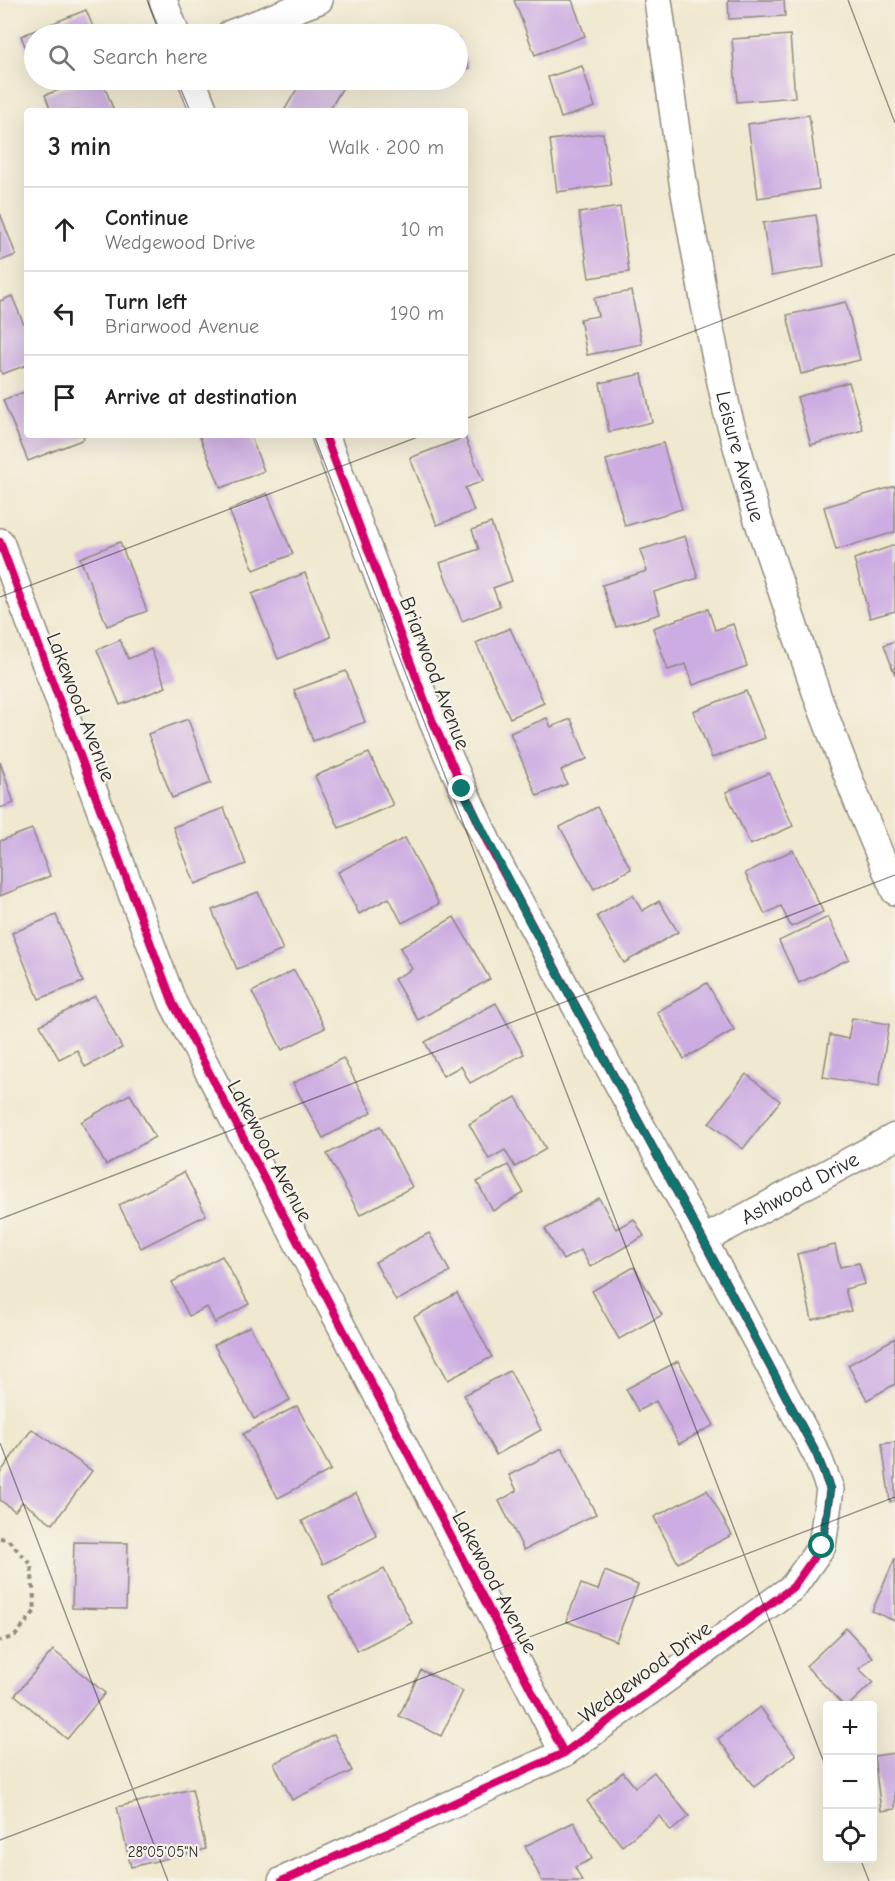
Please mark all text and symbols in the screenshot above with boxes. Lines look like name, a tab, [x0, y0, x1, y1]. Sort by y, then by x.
search box	[24, 24, 468, 90]
icon: search	[45, 41, 78, 74]
text: Search here	[93, 44, 208, 70]
text: 3 min	[48, 132, 111, 162]
text: Walk · 200 m	[329, 136, 444, 159]
text: Continue	[105, 205, 188, 231]
icon: ahead	[48, 213, 81, 246]
text: 10 m	[401, 218, 444, 241]
text: Wedgewood Drive	[105, 231, 255, 254]
text: Turn left	[105, 289, 187, 315]
icon: left	[48, 297, 81, 330]
text: 190 m	[390, 302, 444, 325]
text: Briarwood Avenue	[105, 315, 259, 338]
icon: arrive	[48, 381, 81, 414]
text: Arrive at destination	[105, 384, 297, 410]
street label: Leisure Avenue	[711, 389, 770, 525]
street label: Briarwood Avenue	[395, 593, 475, 753]
street label: Lakewood Avenue	[42, 629, 120, 785]
route end	[448, 775, 474, 801]
street label: Lakewood Avenue	[222, 1076, 318, 1226]
street label: Ashwood Drive	[737, 1147, 863, 1229]
street label: Lakewood Avenue	[447, 1507, 543, 1657]
route start	[808, 1532, 834, 1558]
street label: Wedgewood Drive	[574, 1616, 716, 1728]
map controls	[823, 1701, 877, 1863]
button: +	[823, 1701, 877, 1755]
button: −	[823, 1755, 877, 1809]
button: locate	[823, 1809, 877, 1863]
text: 28°05'05"N	[128, 1843, 198, 1861]

